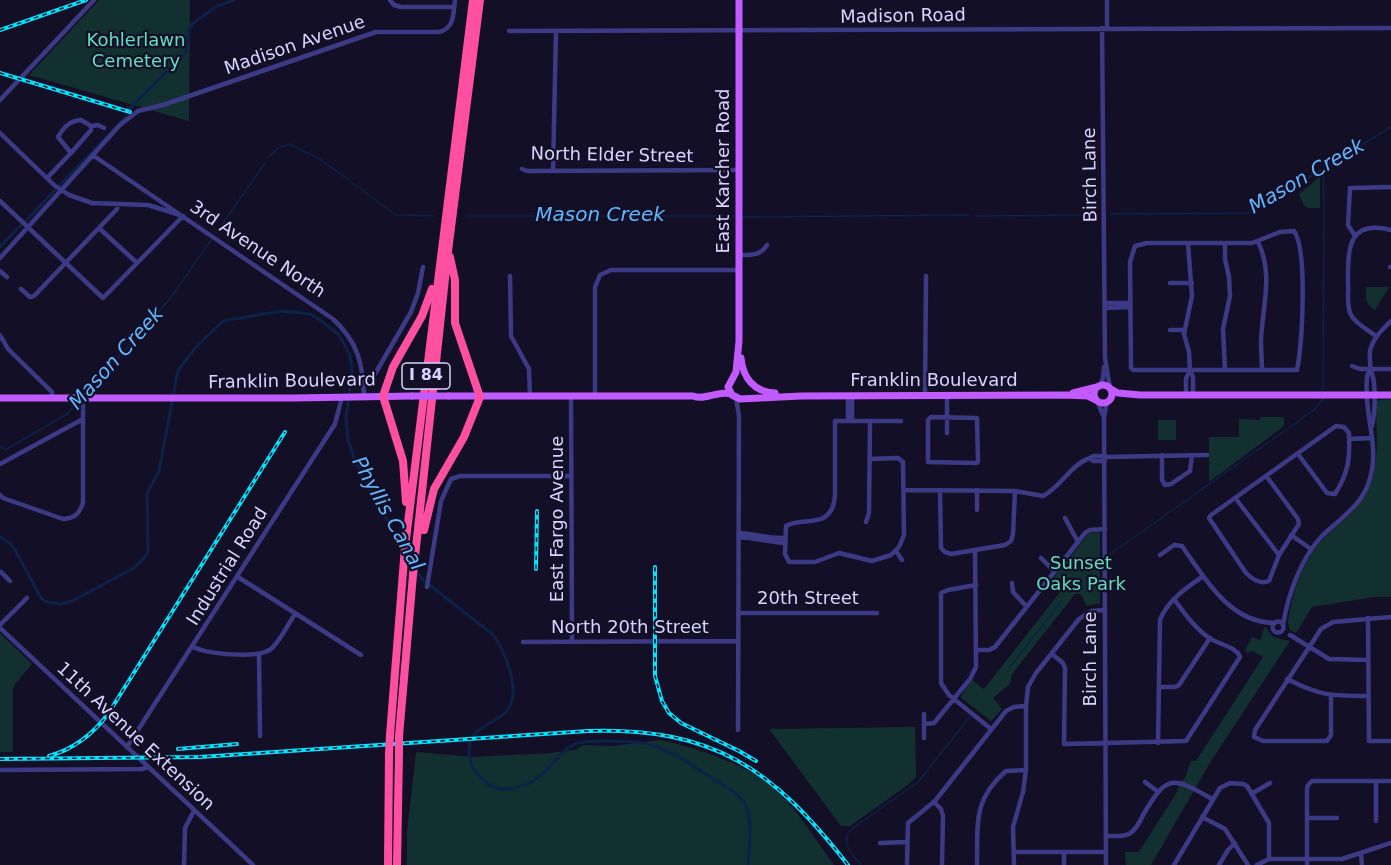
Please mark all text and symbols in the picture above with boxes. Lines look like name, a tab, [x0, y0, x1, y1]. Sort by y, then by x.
street label: Madison Road	[840, 5, 966, 29]
street label: Madison Avenue	[222, 12, 368, 80]
park label: Kohlerlawn Cemetery	[87, 30, 185, 72]
street label: East Karcher Road	[713, 89, 735, 253]
street label: Birch Lane	[1079, 127, 1103, 223]
water label: Mason Creek	[1245, 134, 1369, 220]
street label: North Elder Street	[530, 144, 694, 168]
street label: 3rd Avenue North	[185, 197, 329, 303]
water label: Mason Creek	[535, 204, 665, 228]
water label: Mason Creek	[65, 303, 169, 415]
road number: I 84	[402, 363, 450, 389]
street label: Franklin Boulevard	[208, 370, 376, 394]
street label: Franklin Boulevard	[850, 370, 1018, 392]
street label: East Fargo Avenue	[547, 436, 569, 602]
water label: Phyllis Canal	[346, 453, 428, 575]
street label: Industrial Road	[183, 504, 273, 630]
park label: Sunset Oaks Park	[1036, 553, 1126, 596]
street label: 20th Street	[757, 588, 859, 610]
street label: Birch Lane	[1080, 612, 1102, 706]
street label: North 20th Street	[551, 617, 709, 639]
street label: 11th Avenue Extension	[52, 658, 218, 816]

